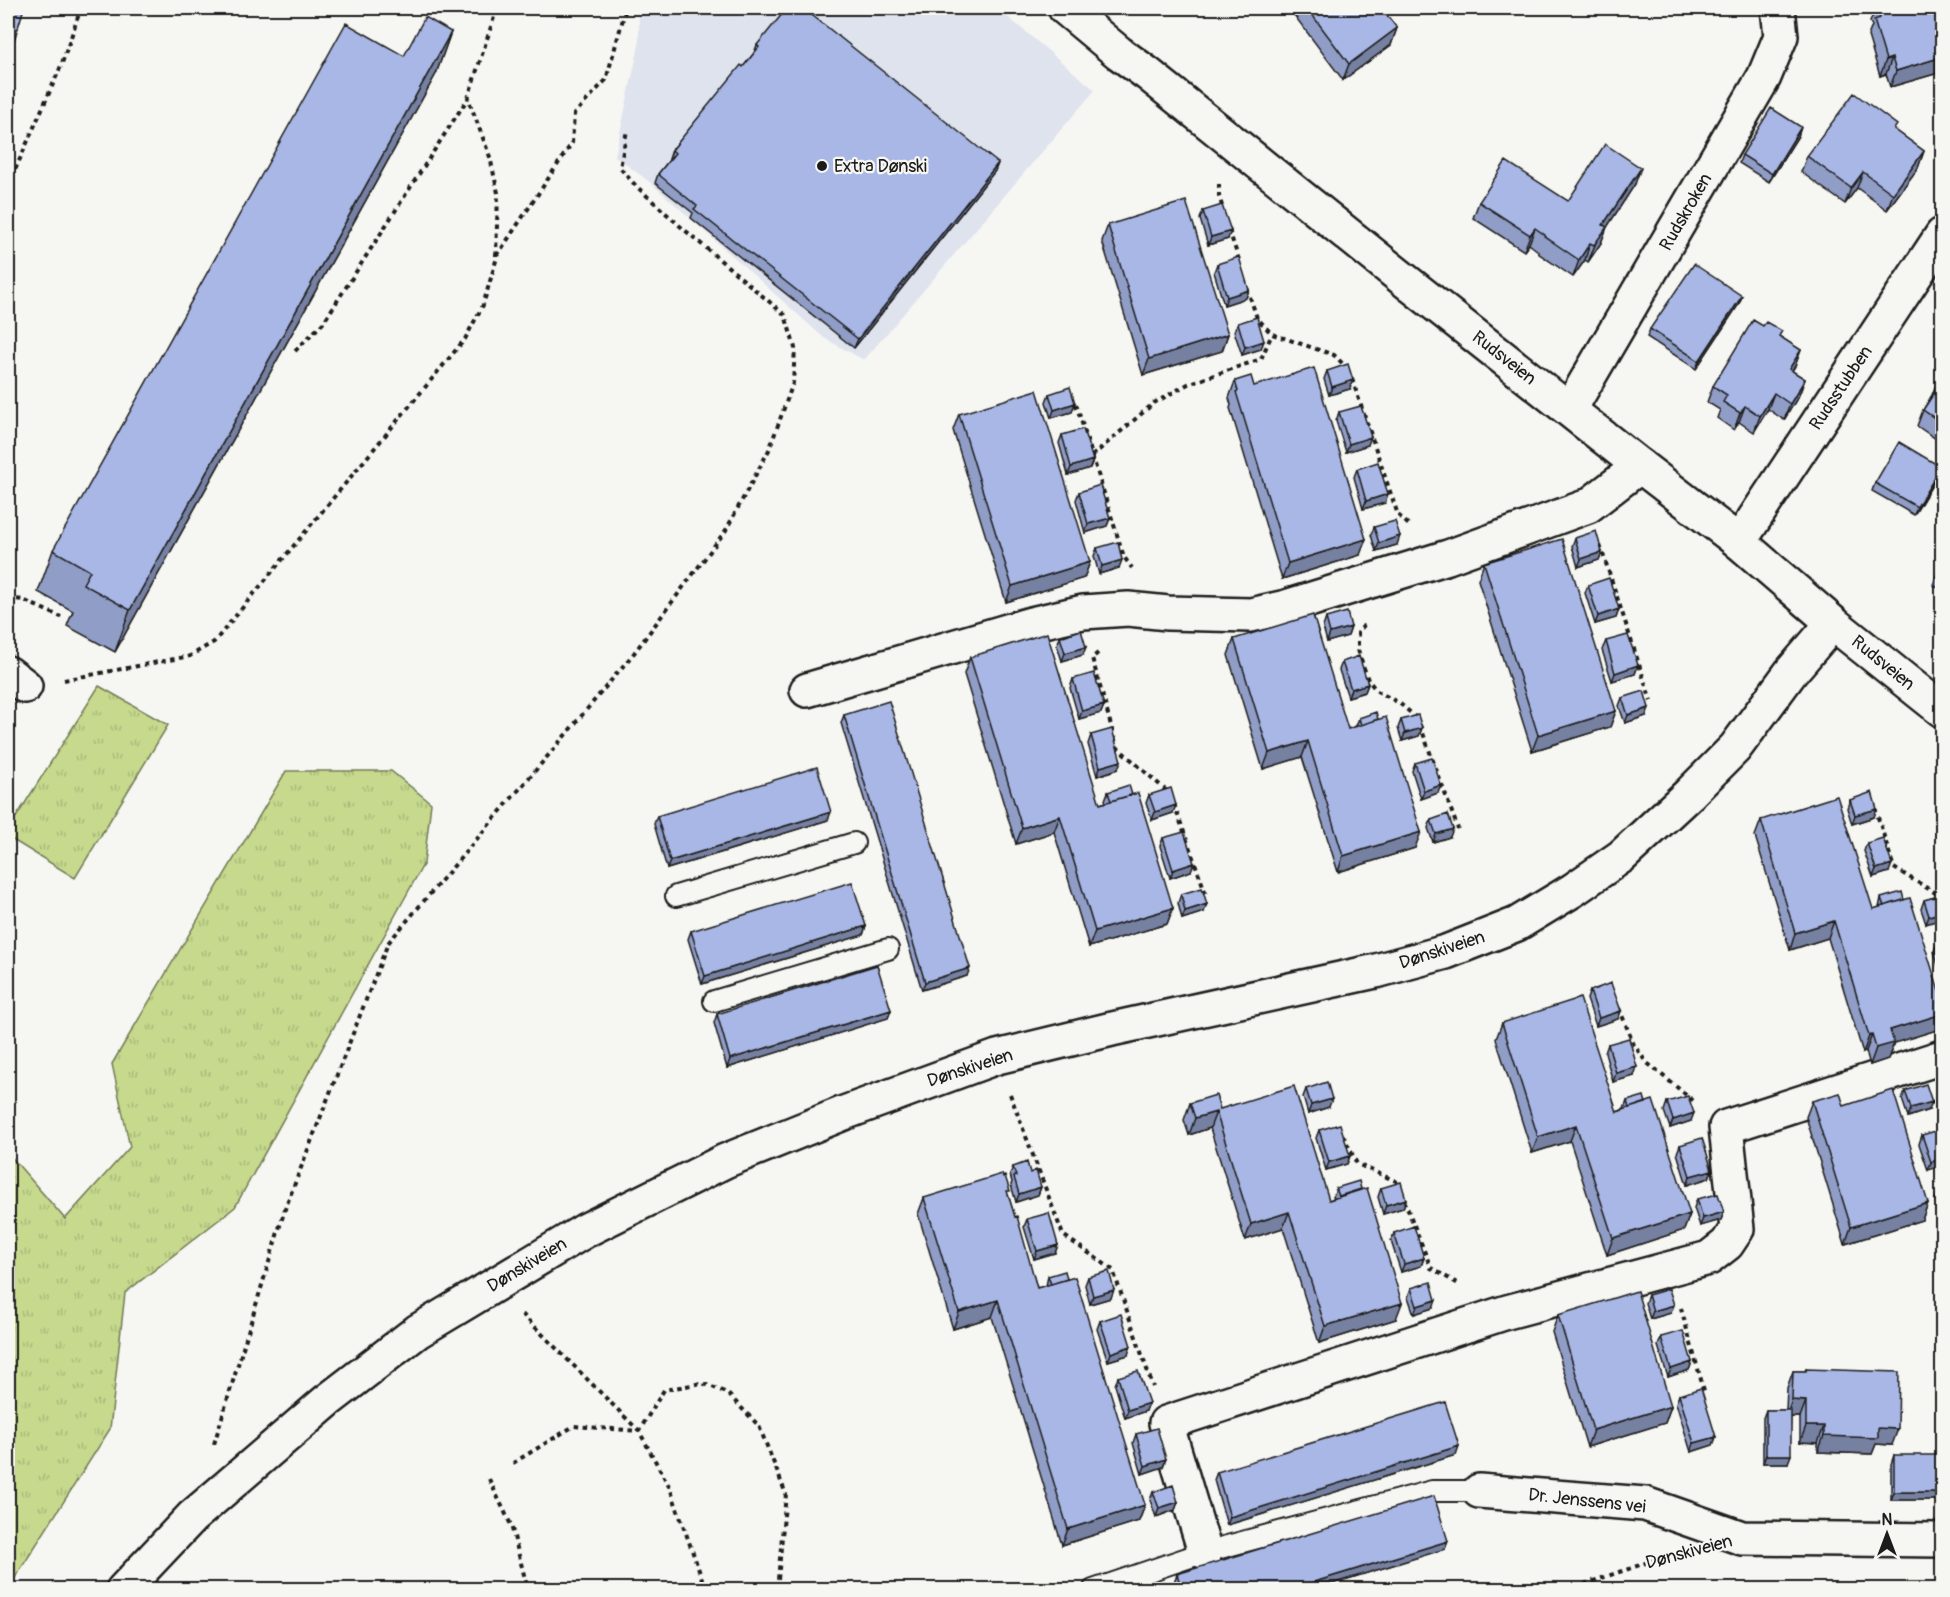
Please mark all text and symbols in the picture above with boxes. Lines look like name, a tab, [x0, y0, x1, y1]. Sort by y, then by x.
place label: Extra Dønski	[834, 155, 927, 178]
marker: Extra Dønski	[815, 159, 829, 173]
street label: Rudskroken	[1655, 169, 1717, 255]
street label: Rudsveien	[1467, 326, 1541, 390]
street label: Rudsstubben	[1804, 341, 1878, 435]
street label: Rudsveien	[1847, 630, 1919, 696]
street label: Dønskiveien	[1396, 925, 1488, 975]
street label: Dønskiveien	[924, 1043, 1016, 1093]
street label: Dønskiveien	[483, 1232, 571, 1298]
street label: Dr. Jenssens vei	[1527, 1483, 1647, 1519]
north arrow	[1857, 1504, 1917, 1564]
text: N	[1882, 1510, 1893, 1530]
street label: Dønskiveien	[1643, 1529, 1735, 1575]

